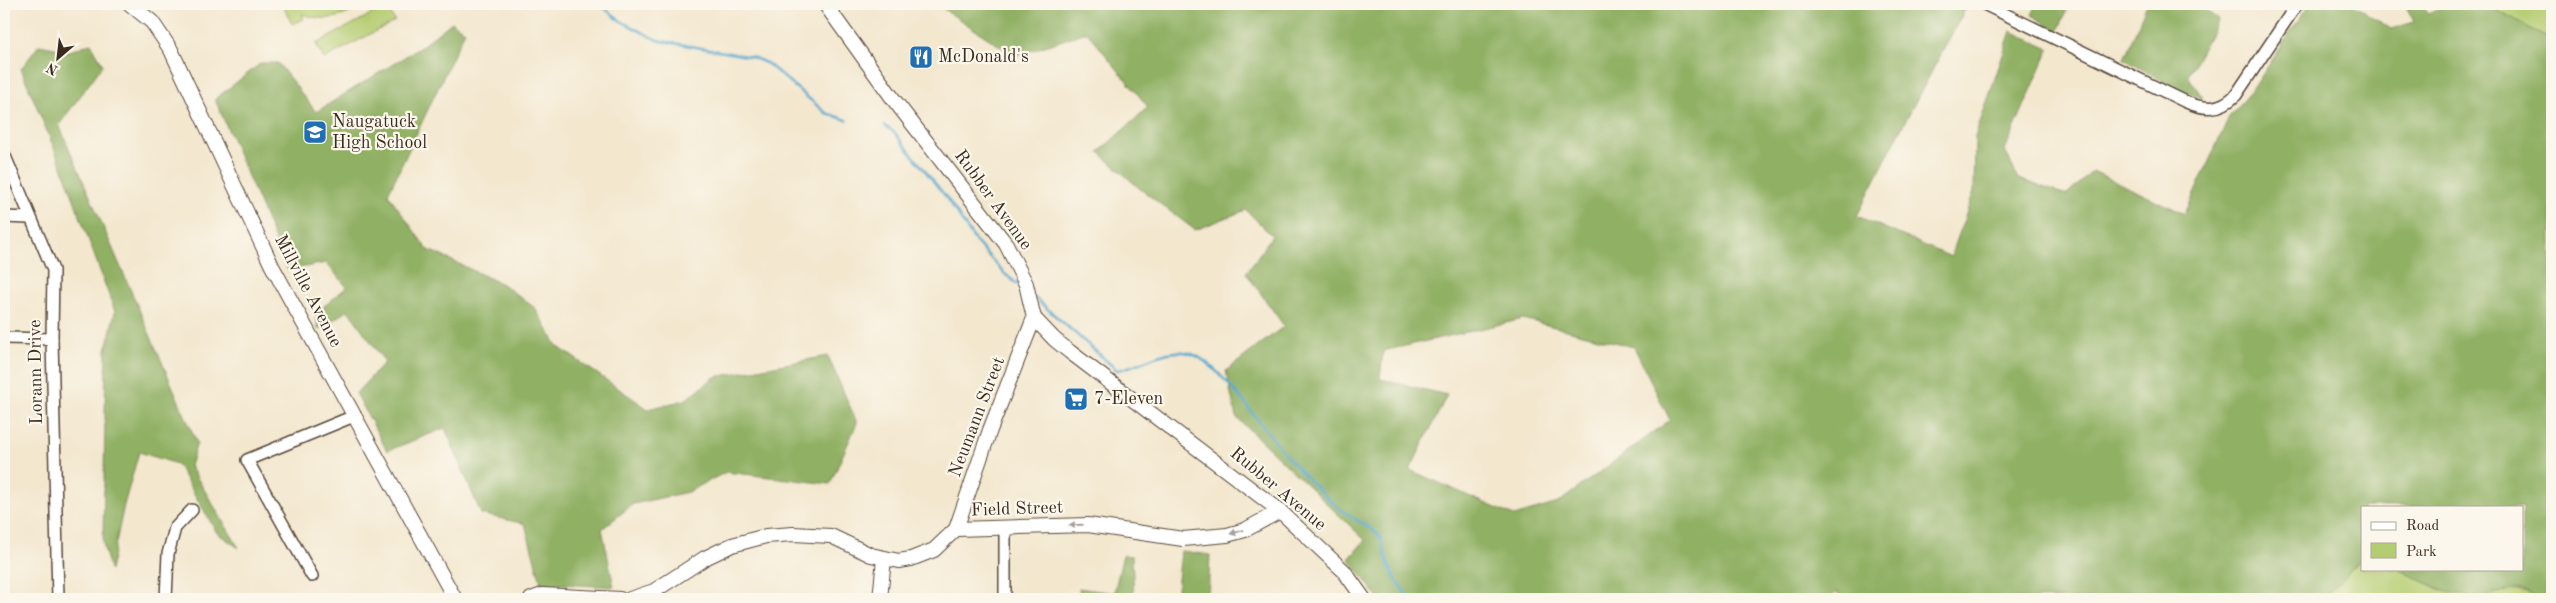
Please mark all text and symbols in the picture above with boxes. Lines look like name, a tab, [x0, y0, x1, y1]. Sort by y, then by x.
north arrow	[32, 32, 82, 82]
restaurant icon: McDonald's	[908, 44, 934, 70]
place label: McDonald's	[938, 48, 1029, 66]
text: N	[44, 60, 60, 77]
place label: Naugatuck High School	[332, 113, 427, 152]
school or university icon: Naugatuck High School	[302, 119, 328, 145]
street label: Rubber Avenue	[951, 147, 1035, 253]
street label: Millville Avenue	[271, 232, 345, 350]
street label: Lorann Drive	[26, 319, 46, 425]
street label: Neumann Street	[946, 354, 1008, 480]
supermarket icon: 7-Eleven	[1063, 386, 1089, 412]
place label: 7-Eleven	[1094, 390, 1164, 408]
street label: Rubber Avenue	[1227, 444, 1329, 534]
street label: Field Street	[971, 498, 1063, 520]
legend	[2361, 506, 2524, 570]
text: Road	[2406, 519, 2440, 534]
one-way arrow	[1067, 522, 1083, 530]
one-way arrow	[1229, 529, 1244, 537]
text: Park	[2406, 545, 2437, 560]

